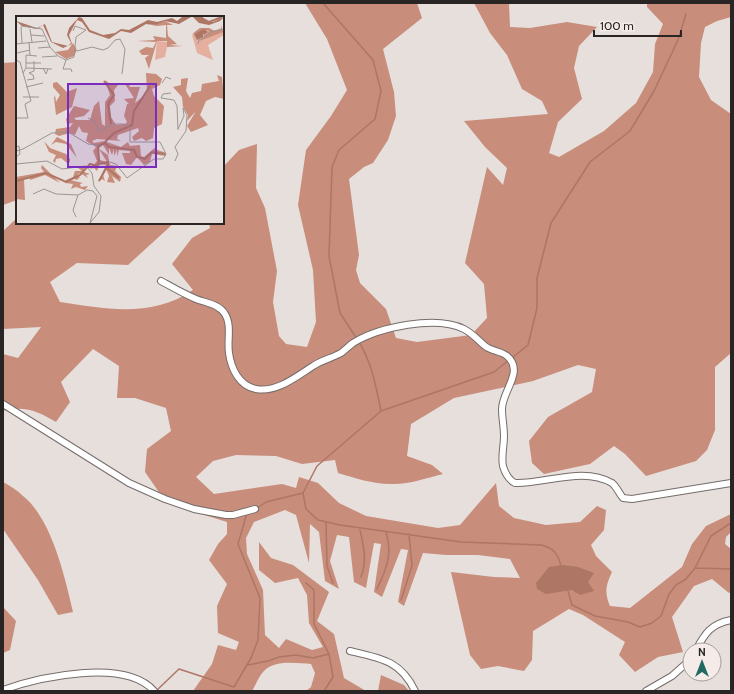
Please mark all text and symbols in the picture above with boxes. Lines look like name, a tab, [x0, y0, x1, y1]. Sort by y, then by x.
scale bar	[594, 12, 681, 38]
inset map	[16, 16, 224, 224]
text: 100 m	[600, 18, 634, 33]
north arrow	[682, 642, 722, 682]
text: N	[698, 645, 706, 659]

